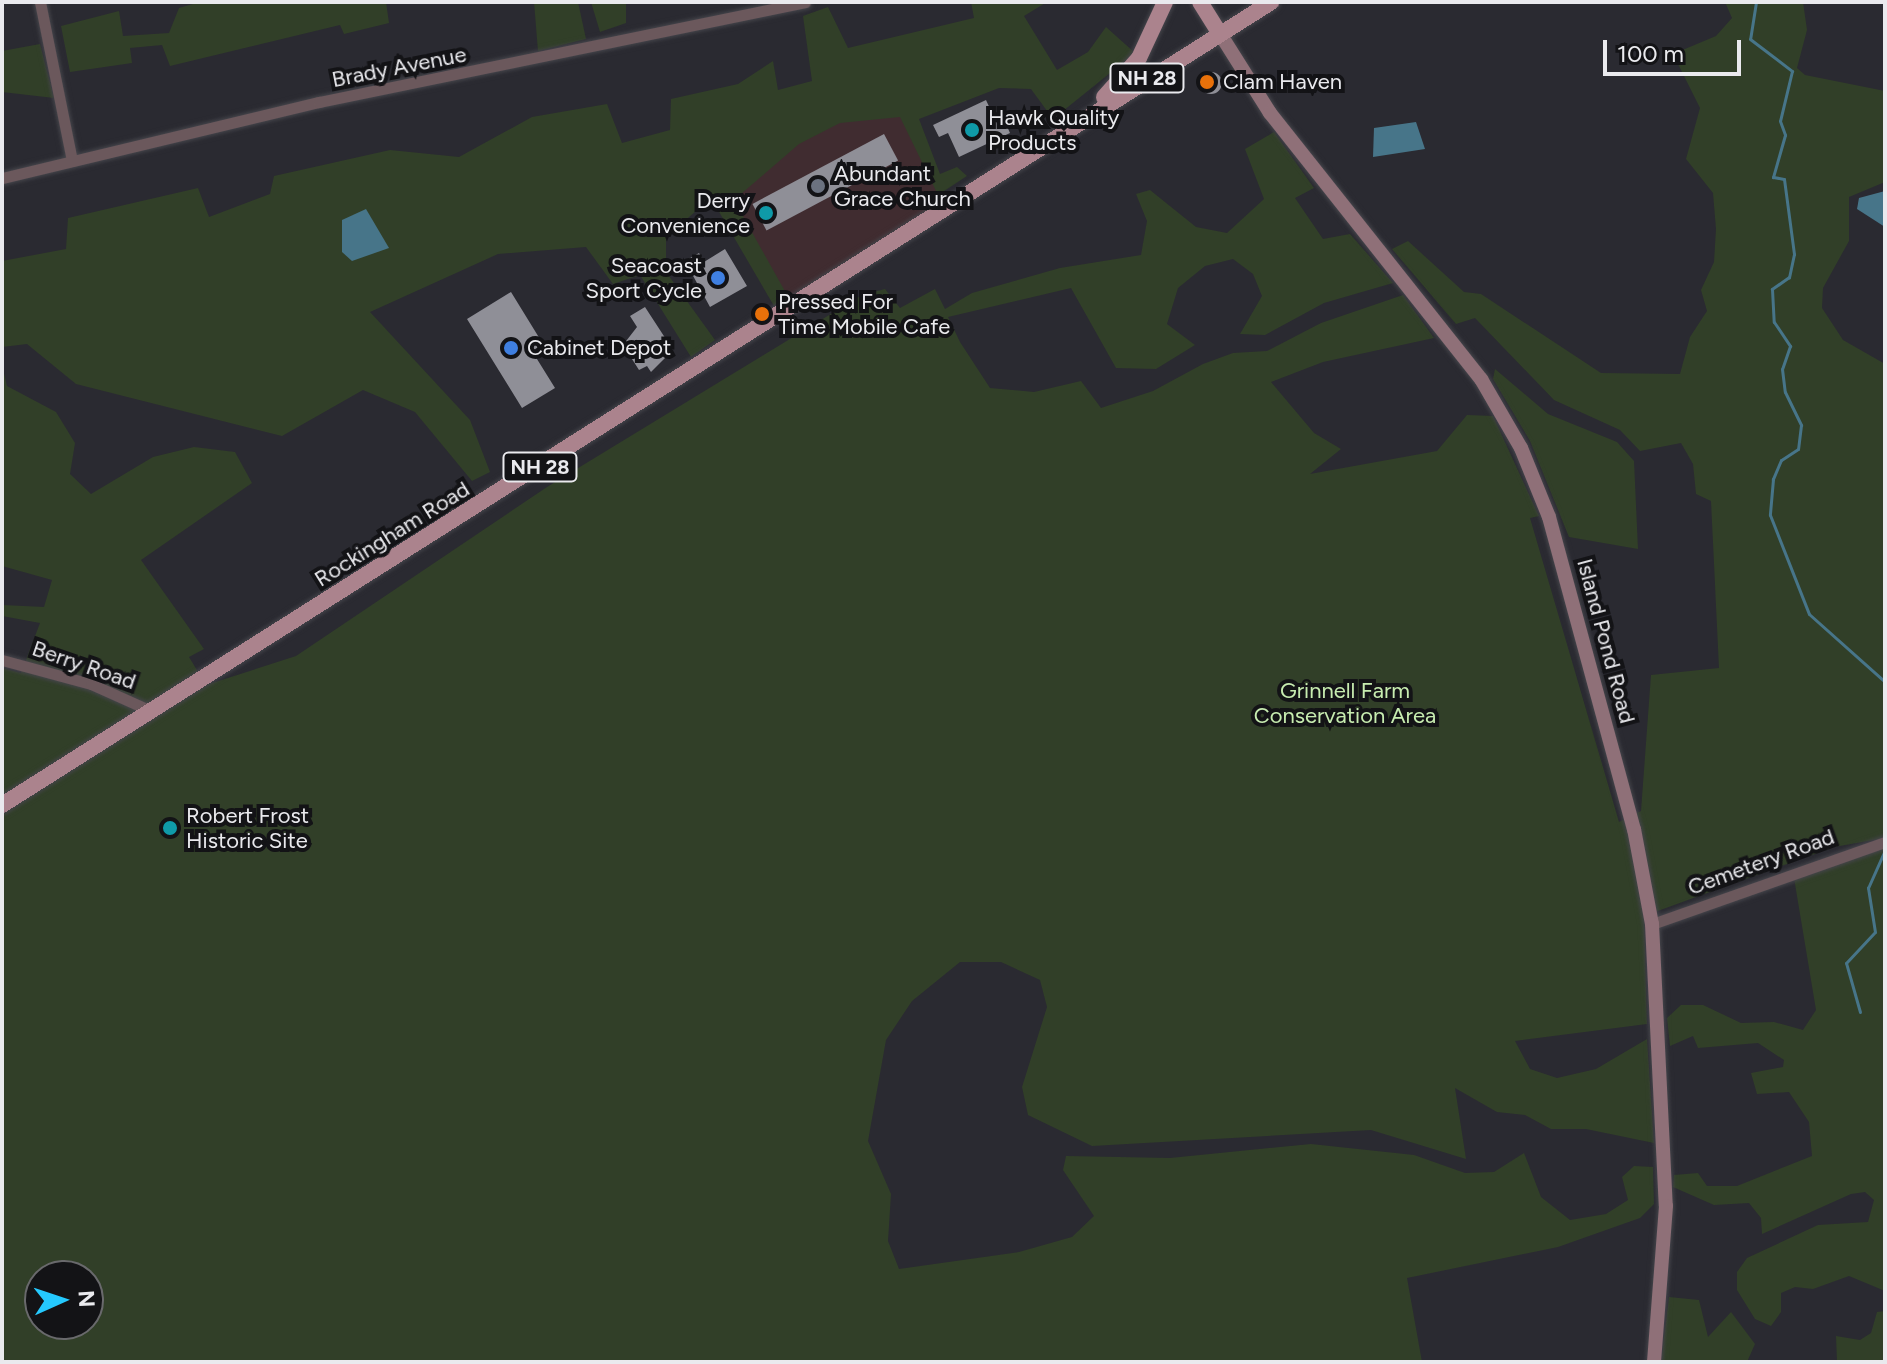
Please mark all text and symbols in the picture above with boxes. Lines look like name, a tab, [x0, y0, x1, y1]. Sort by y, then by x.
scale bar	[1607, 24, 1745, 74]
text: 100 m	[1617, 39, 1684, 68]
street label: Brady Avenue	[330, 41, 468, 93]
road number: NH 28	[1109, 62, 1185, 94]
place label: Clam Haven	[1223, 69, 1342, 95]
marker: Clam Haven	[1198, 73, 1216, 91]
place label: Hawk Quality Products	[988, 104, 1119, 156]
marker: Hawk Quality Products	[963, 121, 981, 139]
place label: Abundant Grace Church	[834, 160, 971, 212]
marker: Abundant Grace Church	[809, 177, 827, 195]
place label: Derry Convenience	[620, 187, 750, 238]
marker: Derry Convenience	[757, 204, 775, 222]
place label: Seacoast Sport Cycle	[586, 252, 702, 304]
marker: Seacoast Sport Cycle	[709, 269, 727, 287]
place label: Pressed For Time Mobile Cafe	[778, 288, 950, 340]
marker: Pressed For Time Mobile Cafe	[753, 305, 771, 323]
place label: Cabinet Depot	[527, 335, 671, 361]
marker: Cabinet Depot	[502, 339, 520, 357]
road number: NH 28	[502, 451, 578, 483]
street label: Rockingham Road	[310, 476, 474, 592]
street label: Island Pond Road	[1571, 556, 1641, 726]
street label: Berry Road	[29, 635, 139, 695]
park label: Grinnell Farm Conservation Area	[1254, 677, 1436, 728]
place label: Robert Frost Historic Site	[186, 802, 309, 854]
marker: Robert Frost Historic Site	[161, 819, 179, 837]
street label: Cemetery Road	[1684, 823, 1838, 901]
north arrow	[24, 1260, 104, 1340]
text: N	[73, 1290, 100, 1308]

